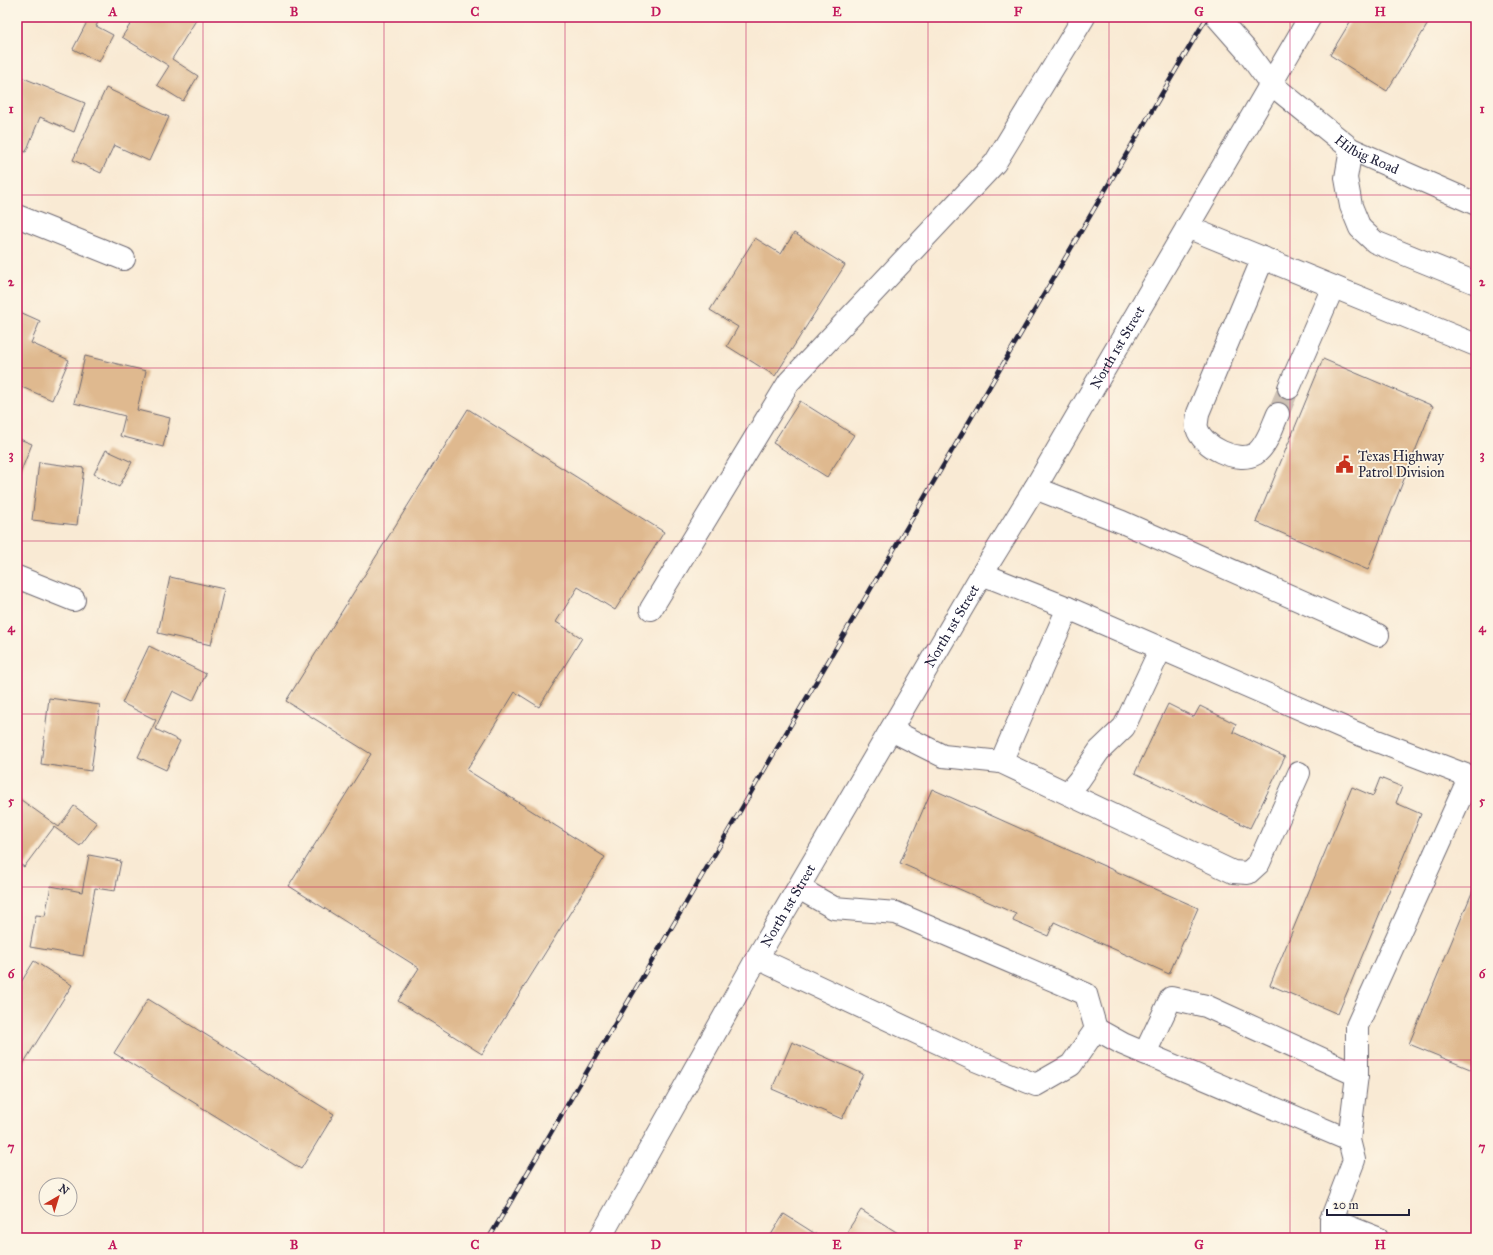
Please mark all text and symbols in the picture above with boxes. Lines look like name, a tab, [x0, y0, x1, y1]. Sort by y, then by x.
text: A	[108, 4, 118, 20]
text: B	[290, 4, 299, 20]
text: C	[471, 4, 480, 20]
text: D	[651, 4, 661, 20]
text: E	[832, 4, 842, 20]
text: F	[1014, 4, 1023, 20]
text: G	[1194, 4, 1204, 20]
text: H	[1374, 4, 1386, 20]
text: 1	[8, 101, 14, 117]
text: 1	[1479, 101, 1485, 117]
street label: Hilbig Road	[1331, 131, 1402, 178]
text: 2	[8, 274, 15, 290]
text: 2	[1479, 274, 1486, 290]
street label: North 1st Street	[1087, 303, 1148, 392]
text: 3	[8, 447, 14, 463]
text: 3	[1479, 447, 1485, 463]
place label: Texas Highway Patrol Division	[1358, 448, 1445, 481]
public building icon: Texas Highway Patrol Division	[1335, 454, 1355, 474]
street label: North 1st Street	[921, 582, 983, 671]
text: 4	[7, 620, 15, 636]
text: 4	[1478, 620, 1486, 636]
text: 5	[8, 793, 15, 809]
text: 5	[1479, 793, 1486, 809]
street label: North 1st Street	[757, 861, 819, 950]
text: 6	[8, 966, 16, 982]
text: 6	[1479, 966, 1487, 982]
text: 7	[8, 1139, 15, 1155]
text: 7	[1479, 1139, 1486, 1155]
north arrow	[38, 1177, 78, 1217]
text: N	[56, 1182, 72, 1198]
scale bar	[1327, 1191, 1409, 1217]
text: 20 m	[1333, 1198, 1359, 1212]
text: A	[108, 1237, 118, 1253]
text: B	[290, 1237, 299, 1253]
text: C	[471, 1237, 480, 1253]
text: D	[651, 1237, 661, 1253]
text: E	[832, 1237, 842, 1253]
text: F	[1014, 1237, 1023, 1253]
text: G	[1194, 1237, 1204, 1253]
text: H	[1374, 1237, 1386, 1253]

